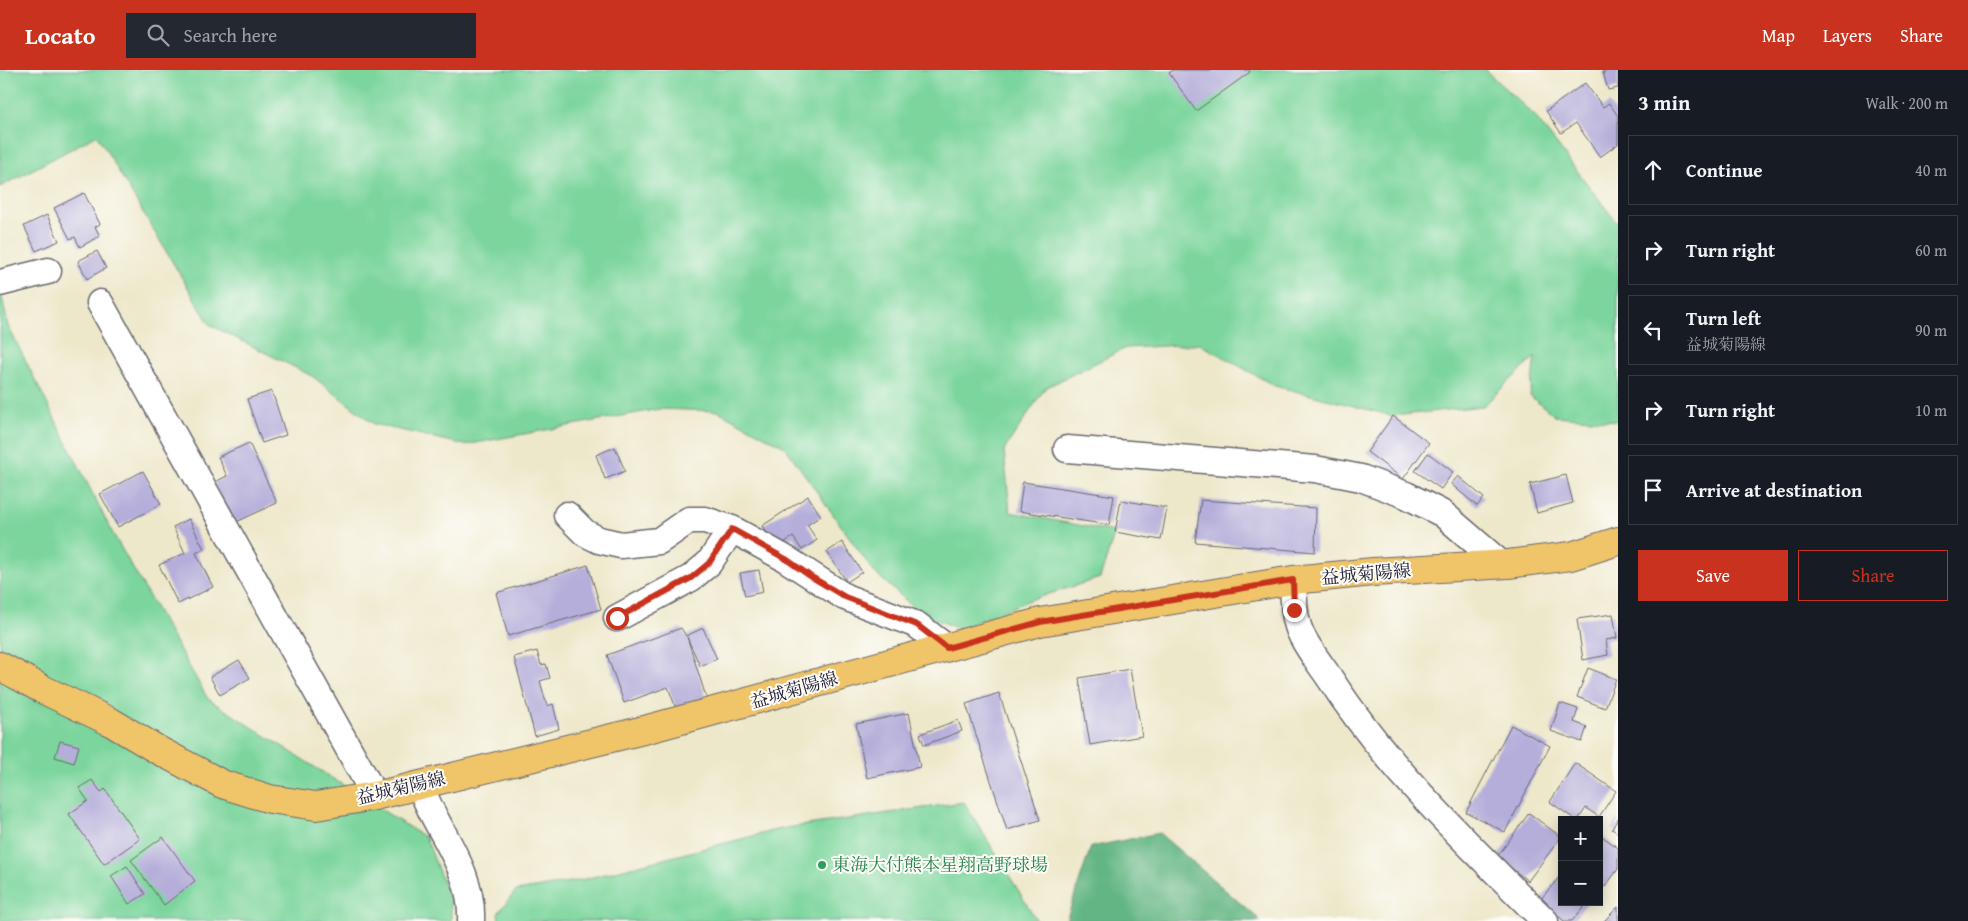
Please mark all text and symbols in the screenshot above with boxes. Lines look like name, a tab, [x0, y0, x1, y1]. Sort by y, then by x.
search box	[126, 13, 476, 58]
text: Locato	[25, 18, 96, 53]
icon: search	[144, 21, 172, 49]
text: Search here	[184, 21, 277, 49]
text: Map	[1762, 22, 1795, 49]
text: Layers	[1823, 22, 1872, 49]
text: Share	[1900, 22, 1943, 49]
text: 3 min	[1638, 87, 1690, 118]
text: Walk · 200 m	[1865, 91, 1948, 115]
icon: ahead	[1639, 156, 1667, 184]
text: Continue	[1686, 156, 1763, 184]
text: 40 m	[1915, 158, 1947, 182]
icon: right	[1639, 236, 1667, 264]
text: Turn right	[1686, 236, 1775, 264]
text: 60 m	[1915, 238, 1947, 262]
text: Turn left	[1686, 304, 1761, 332]
icon: left	[1639, 316, 1667, 344]
text: 90 m	[1915, 318, 1947, 342]
text: 益城菊陽線	[1686, 332, 1766, 356]
icon: right	[1639, 396, 1667, 424]
text: Turn right	[1686, 396, 1775, 424]
text: 10 m	[1915, 398, 1947, 422]
icon: arrive	[1639, 476, 1667, 504]
text: Arrive at destination	[1686, 476, 1862, 504]
button: Save	[1638, 550, 1788, 601]
button: Share	[1798, 550, 1948, 601]
street label: 益城菊陽線	[1320, 556, 1412, 591]
route end	[1283, 599, 1306, 622]
route start	[606, 607, 629, 630]
street label: 益城菊陽線	[747, 664, 841, 715]
street label: 益城菊陽線	[354, 764, 448, 811]
map controls	[1558, 816, 1603, 906]
button: +	[1558, 816, 1603, 861]
place label: 東海大付熊本星翔高野球場	[832, 851, 1048, 878]
marker: 東海大付熊本星翔高野球場	[816, 859, 828, 871]
button: −	[1558, 861, 1603, 906]

